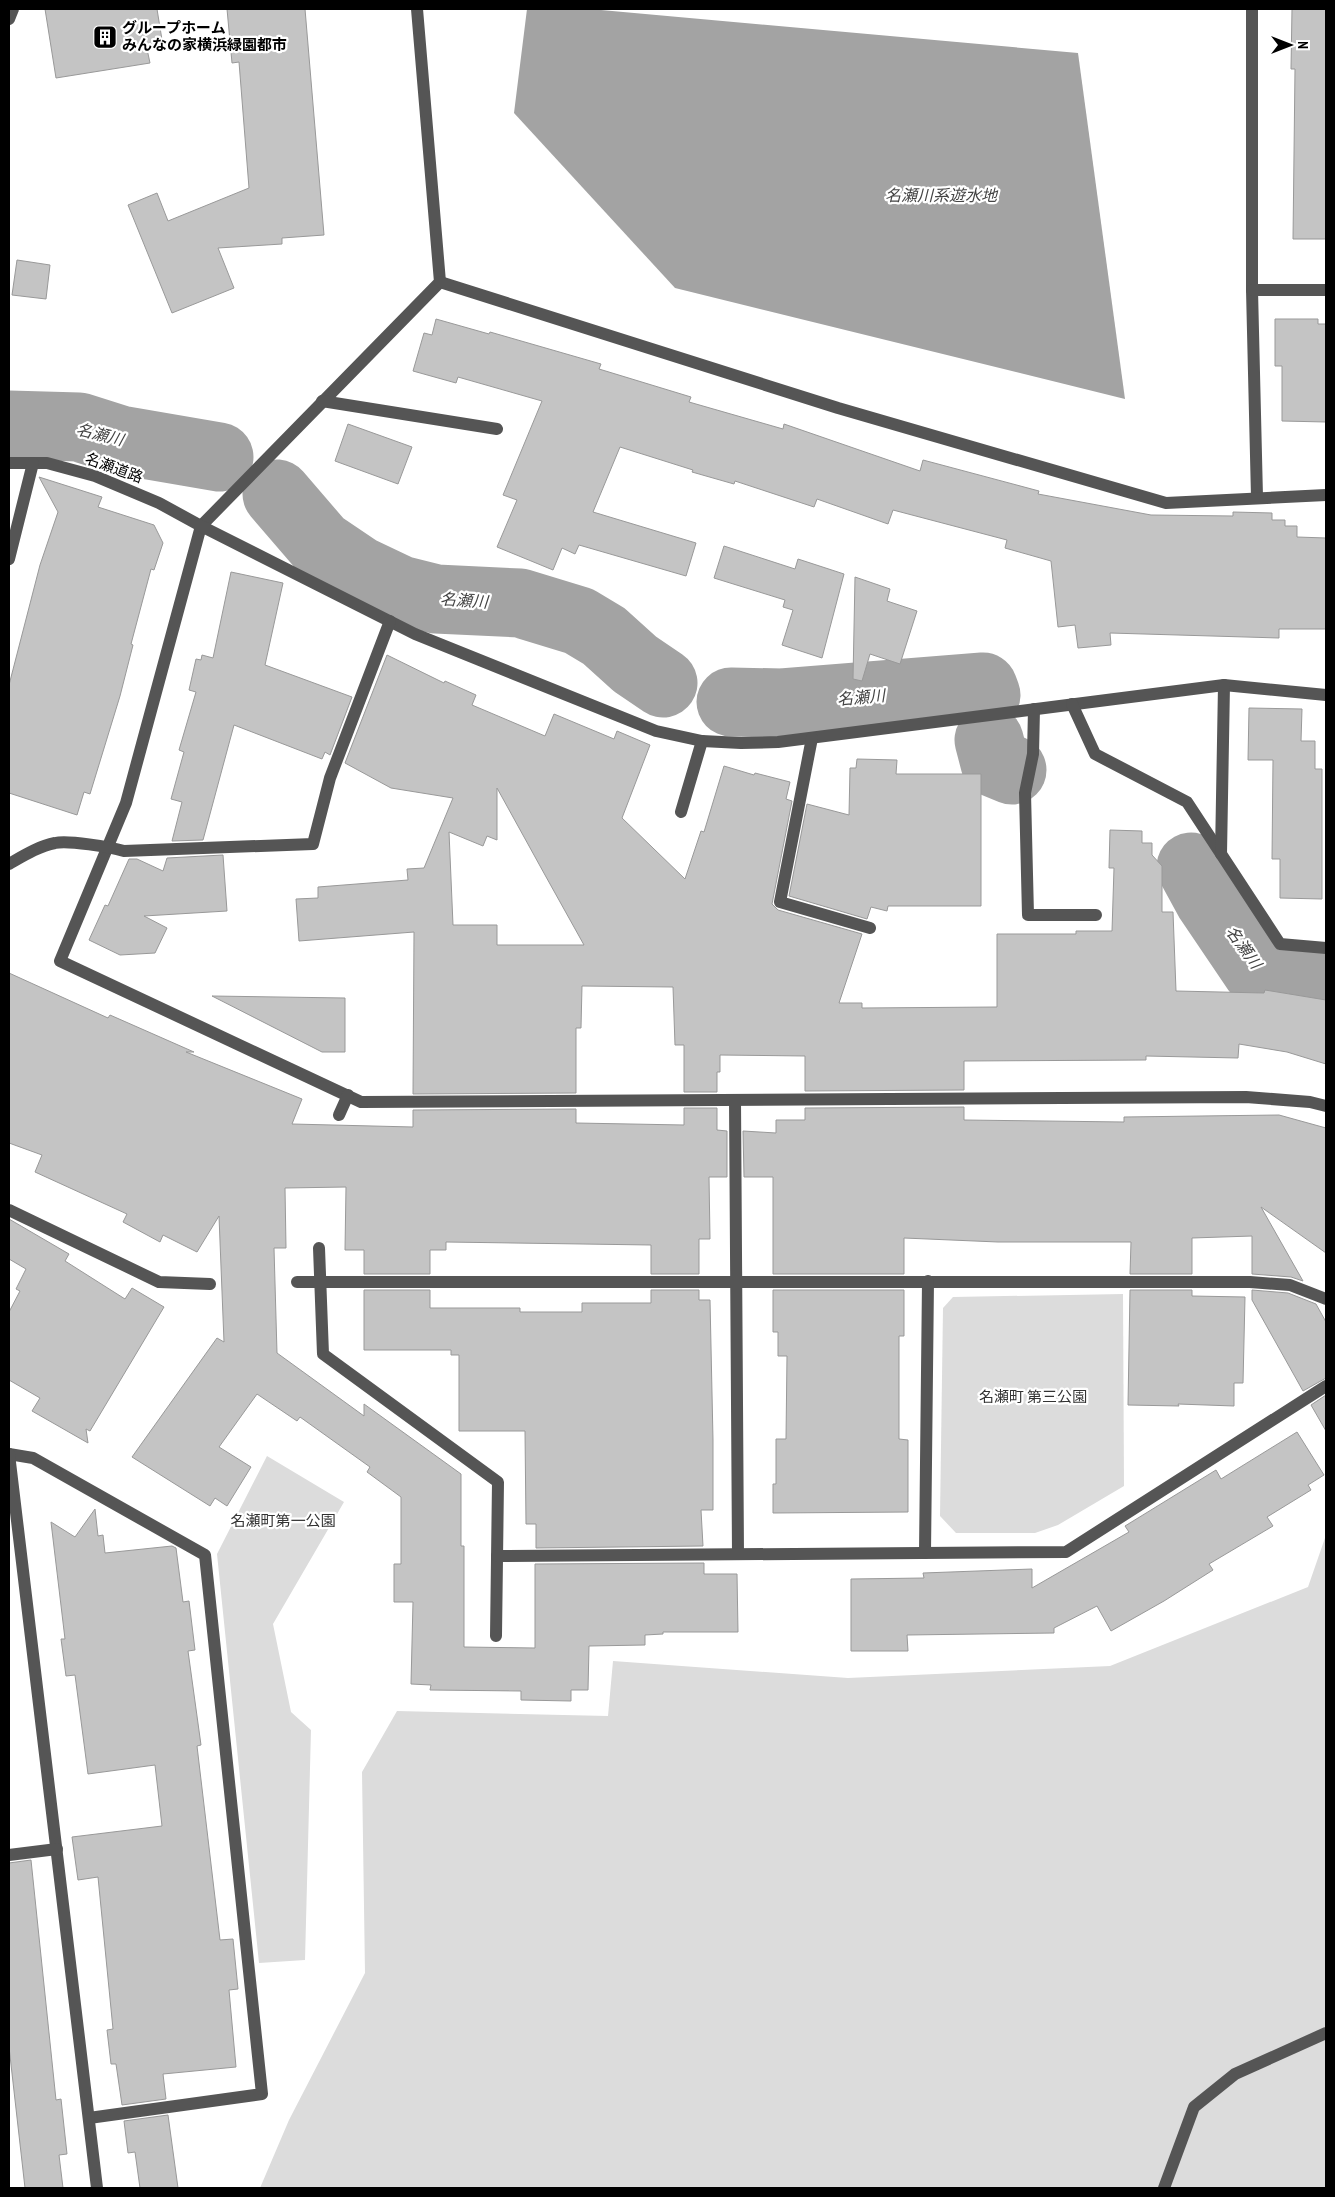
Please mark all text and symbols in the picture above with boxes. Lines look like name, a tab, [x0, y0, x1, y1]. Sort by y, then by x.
place label: グループホーム みんなの家横浜緑園都市	[122, 18, 287, 54]
north arrow	[1265, 20, 1315, 70]
building icon: グループホーム みんなの家横浜緑園都市	[92, 24, 118, 50]
text: N	[1294, 41, 1312, 49]
water label: 名瀬川系遊水地	[885, 185, 999, 205]
water label: 名瀬川	[74, 418, 128, 450]
street label: 名瀬道路	[83, 448, 146, 487]
water label: 名瀬川	[439, 588, 491, 612]
water label: 名瀬川	[836, 685, 888, 709]
water label: 名瀬川	[1222, 922, 1267, 974]
park label: 名瀬町 第三公園	[979, 1387, 1087, 1406]
park label: 名瀬町第一公園	[230, 1511, 336, 1530]

